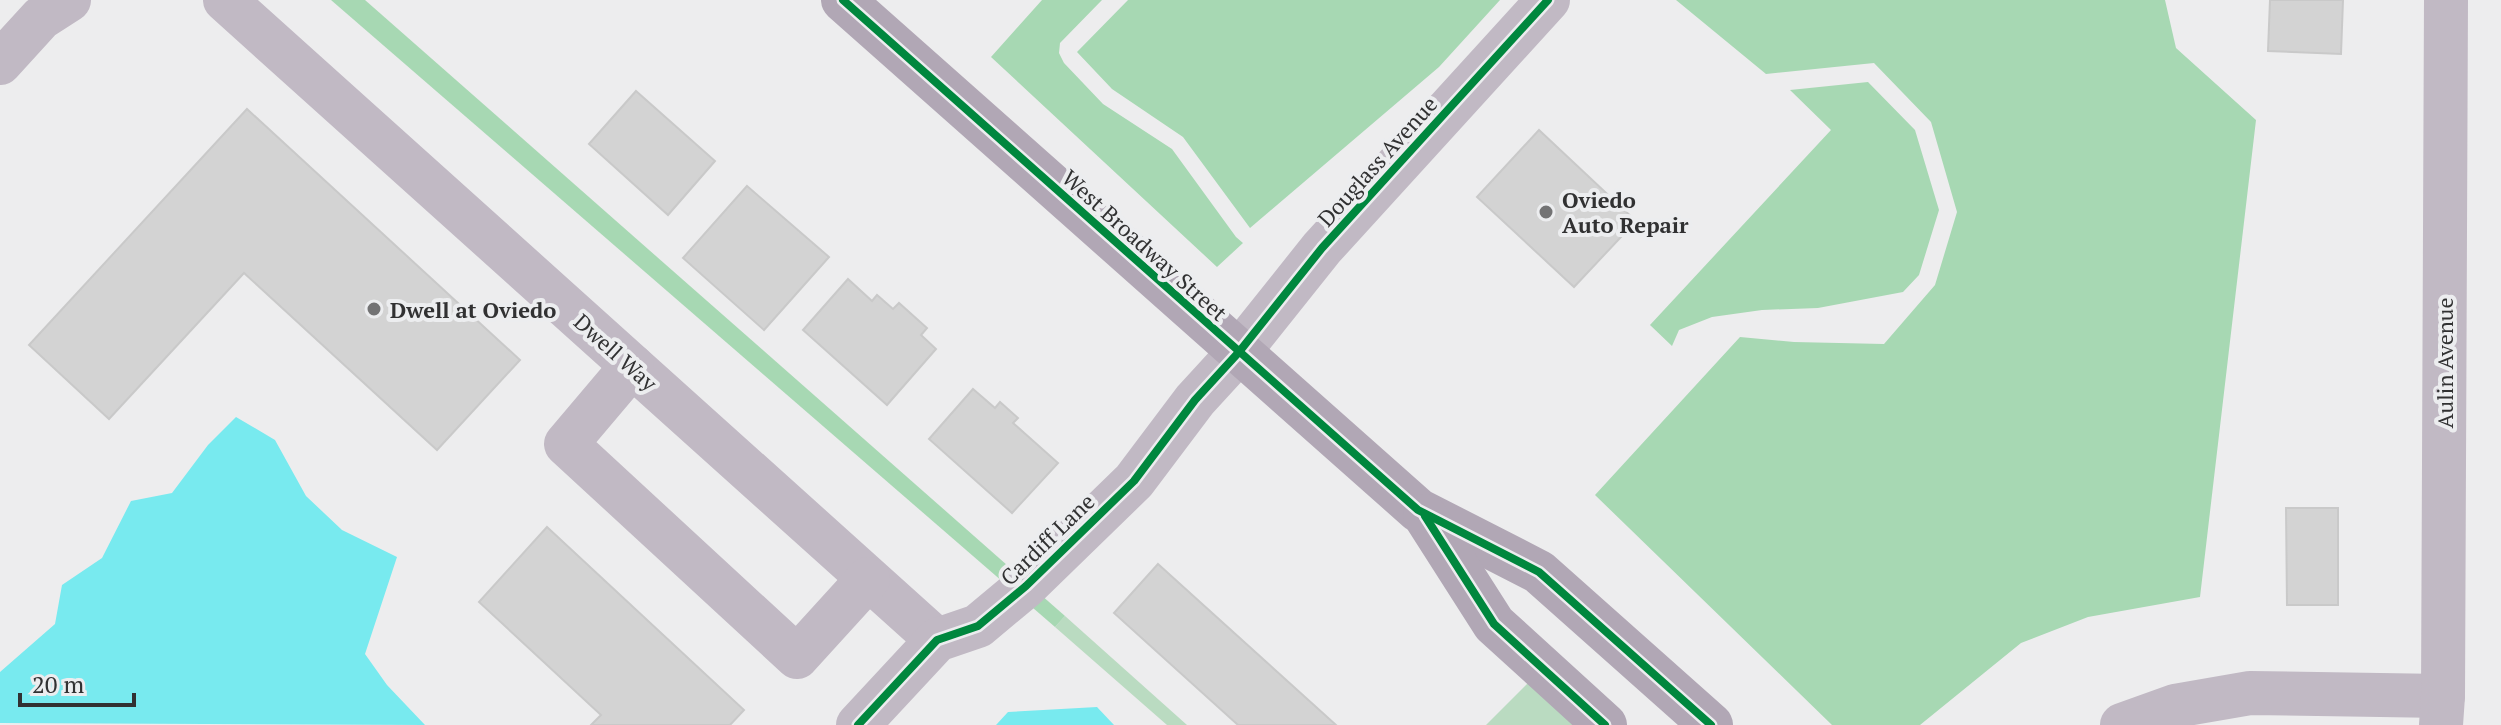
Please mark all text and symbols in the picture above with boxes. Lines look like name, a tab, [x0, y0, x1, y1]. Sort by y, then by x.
street label: Douglass Avenue	[1311, 90, 1443, 232]
street label: West Broadway Street	[1056, 163, 1234, 327]
place label: Oviedo Auto Repair	[1562, 185, 1689, 239]
marker: Oviedo Auto Repair	[1537, 203, 1555, 221]
place label: Dwell at Oviedo	[390, 295, 556, 324]
street label: Aulin Avenue	[2430, 298, 2459, 428]
marker: Dwell at Oviedo	[365, 300, 383, 318]
street label: Dwell Way	[568, 307, 664, 398]
street label: Cardiff Lane	[994, 487, 1100, 591]
scale bar	[20, 657, 134, 707]
text: 20 m	[32, 668, 84, 700]

